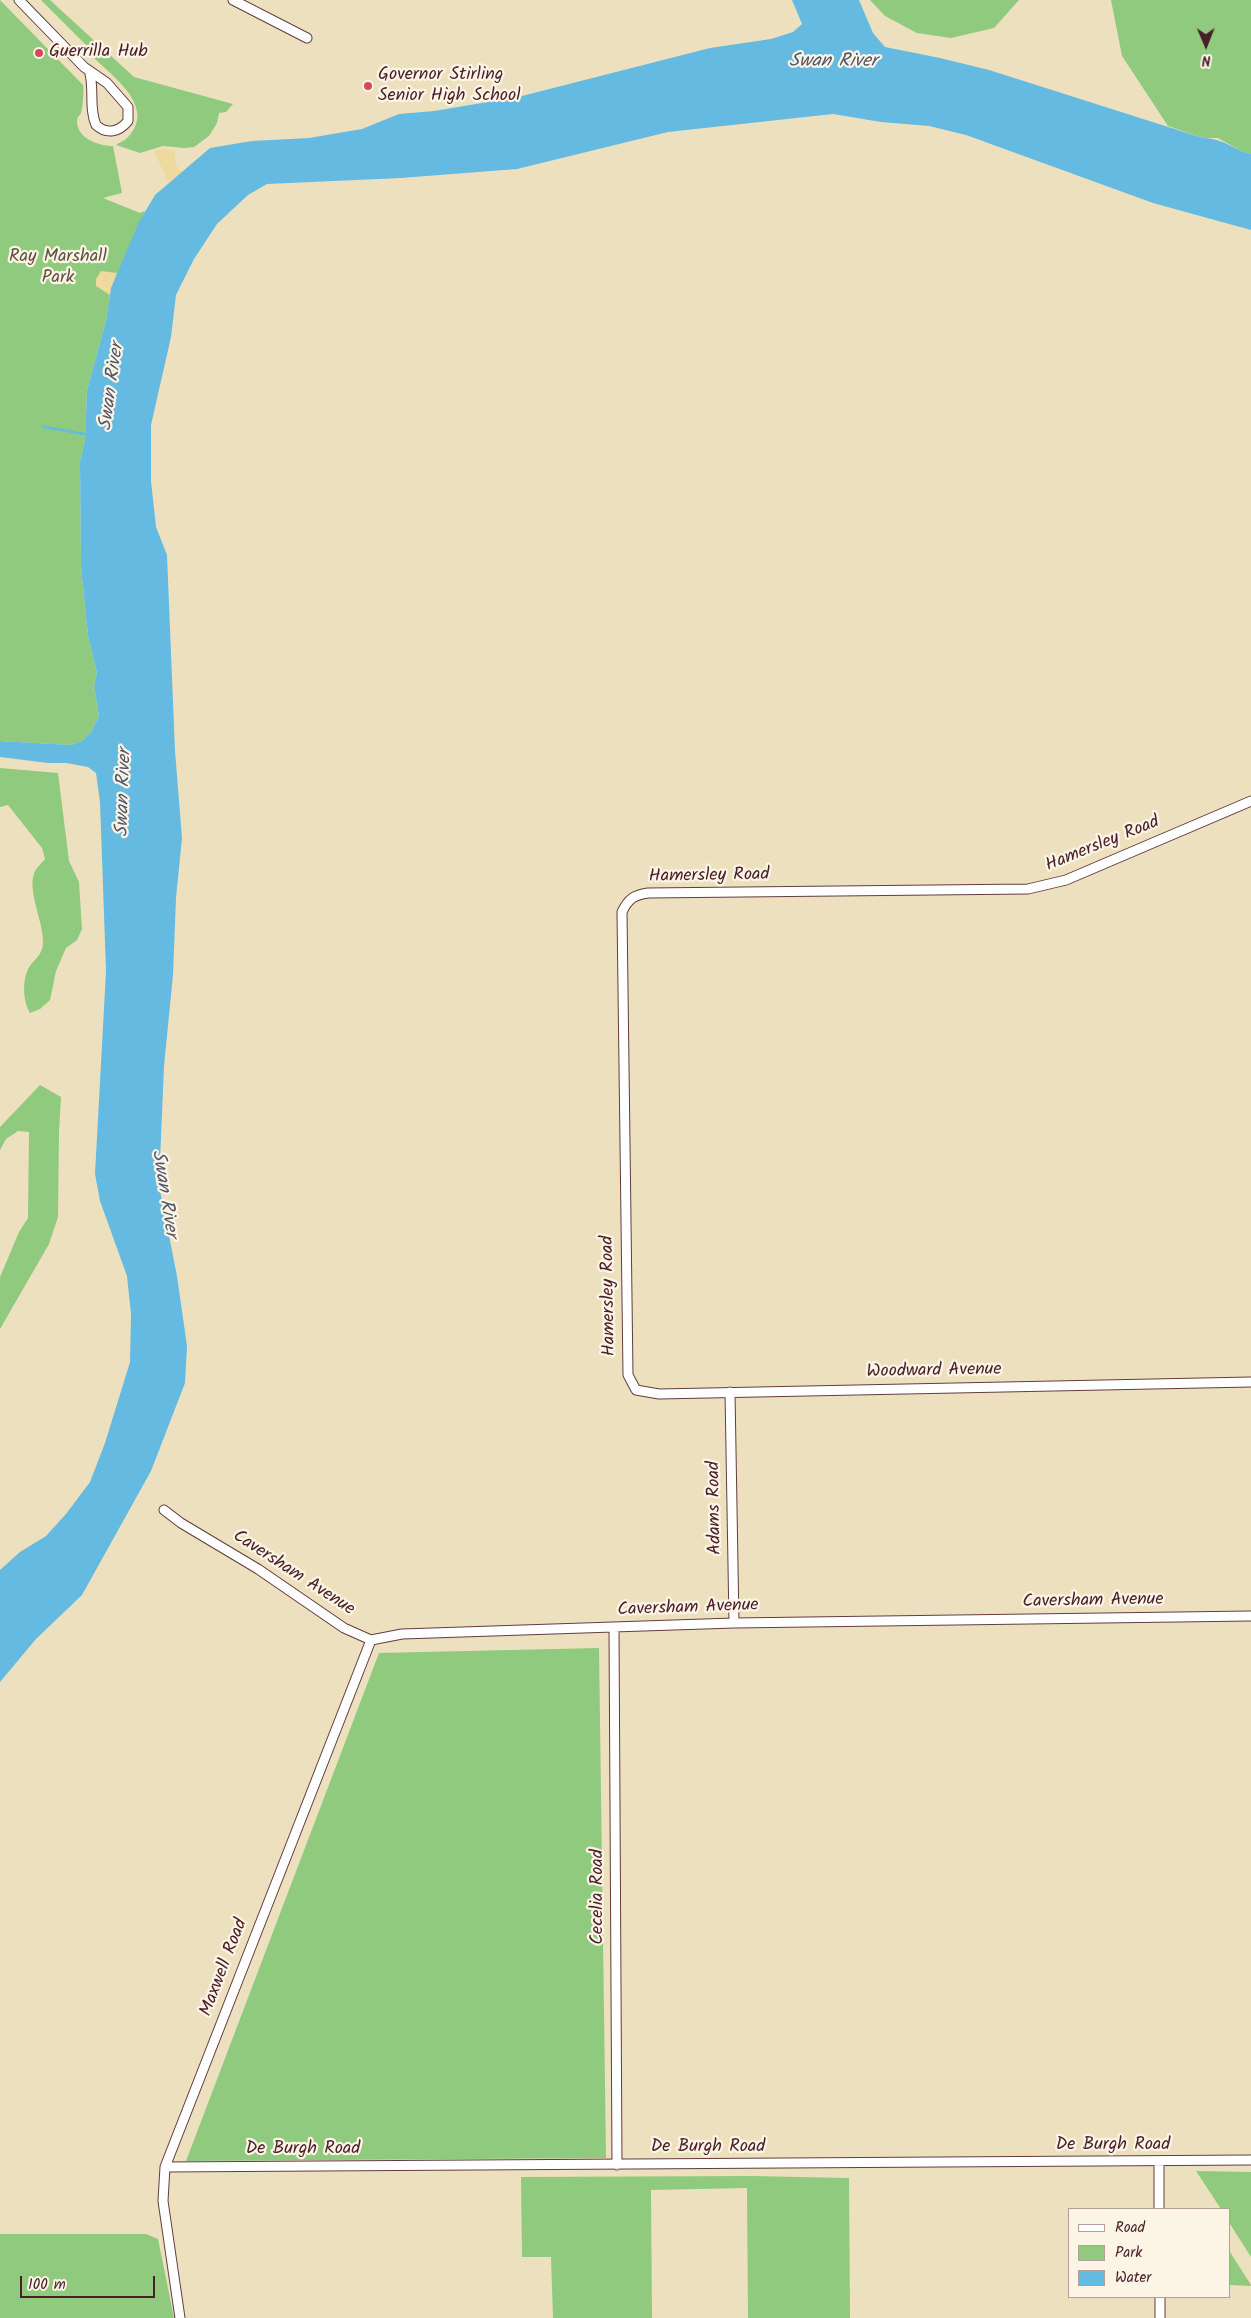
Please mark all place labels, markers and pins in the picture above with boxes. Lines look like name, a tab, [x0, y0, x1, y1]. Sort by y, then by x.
place label: Guerrilla Hub	[49, 42, 148, 64]
marker: Guerrilla Hub	[33, 47, 45, 59]
place label: Governor Stirling Senior High School	[378, 65, 521, 108]
marker: Governor Stirling Senior High School	[362, 80, 374, 92]

